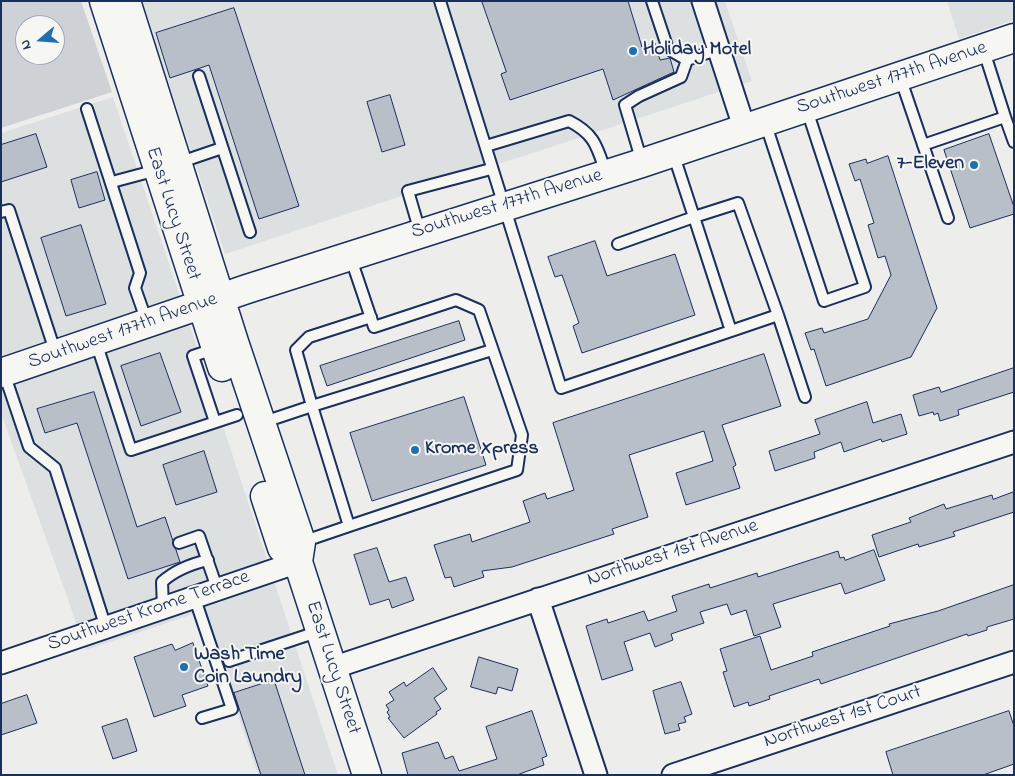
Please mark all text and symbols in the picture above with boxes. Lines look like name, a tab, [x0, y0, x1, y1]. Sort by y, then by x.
north arrow	[15, 15, 65, 65]
text: N	[15, 37, 38, 52]
street label: Southwest 177th Avenue	[794, 37, 990, 121]
place label: Holiday Motel	[643, 39, 751, 63]
marker: Holiday Motel	[627, 45, 639, 57]
street label: East Lucy Street	[139, 144, 205, 284]
place label: 7-Eleven	[897, 153, 964, 177]
marker: 7-Eleven	[968, 159, 980, 171]
street label: Southwest 177th Avenue	[408, 164, 606, 246]
street label: Southwest 177th Avenue	[25, 288, 221, 376]
place label: Krome Xpress	[425, 438, 539, 462]
marker: Krome Xpress	[409, 444, 421, 456]
street label: Northwest 1st Avenue	[584, 515, 762, 593]
street label: Southwest Krome Terrace	[45, 566, 253, 658]
street label: East Lucy Street	[299, 598, 365, 738]
place label: Wash Time Coin Laundry	[194, 644, 302, 691]
marker: Wash Time Coin Laundry	[178, 661, 190, 673]
street label: Northwest 1st Court	[761, 681, 925, 755]

